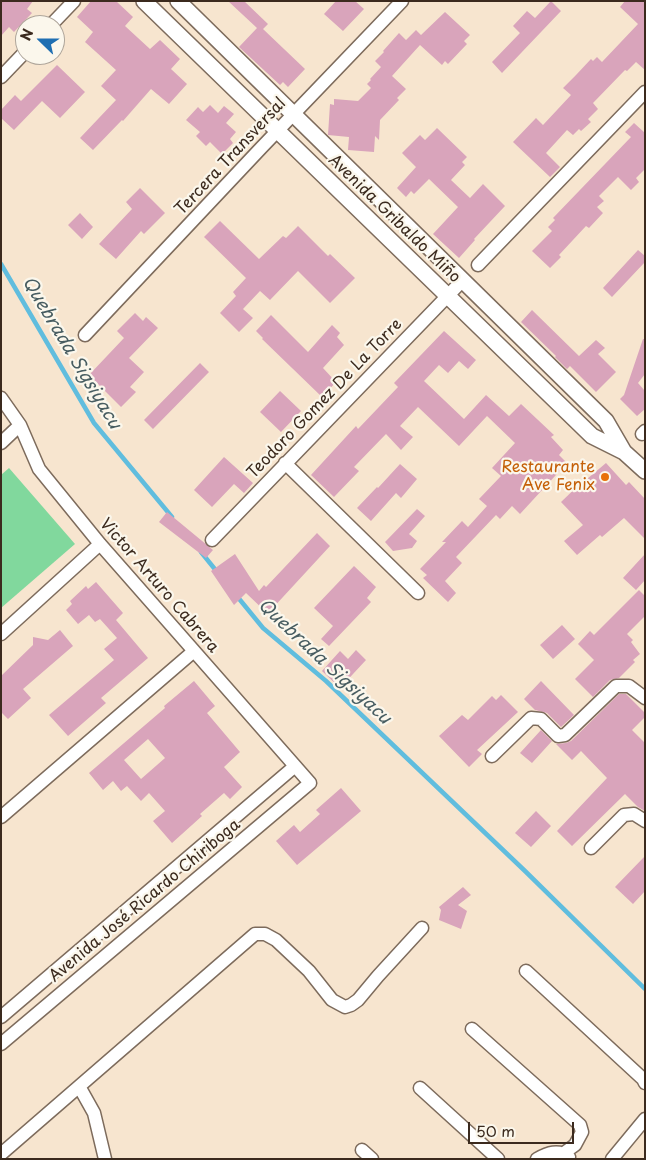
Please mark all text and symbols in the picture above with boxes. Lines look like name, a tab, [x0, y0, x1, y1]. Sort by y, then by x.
north arrow	[15, 15, 65, 65]
text: N	[15, 25, 38, 44]
street label: Tercera Transversal	[172, 94, 290, 220]
street label: Avenida Gribaldo Miño	[324, 151, 464, 287]
water label: Quebrada Sigsiyacu	[17, 273, 125, 433]
street label: Teodoro Gomez De La Torre	[244, 315, 406, 483]
place label: Restaurante Ave Fenix	[501, 458, 595, 496]
marker: Restaurante Ave Fenix	[599, 471, 611, 483]
street label: Victor Arturo Cabrera	[95, 515, 223, 657]
water label: Quebrada Sigsiyacu	[253, 595, 395, 729]
street label: Avenida José Ricardo Chiriboga	[46, 815, 244, 987]
scale bar	[471, 1112, 577, 1144]
text: 50 m	[476, 1119, 515, 1142]

